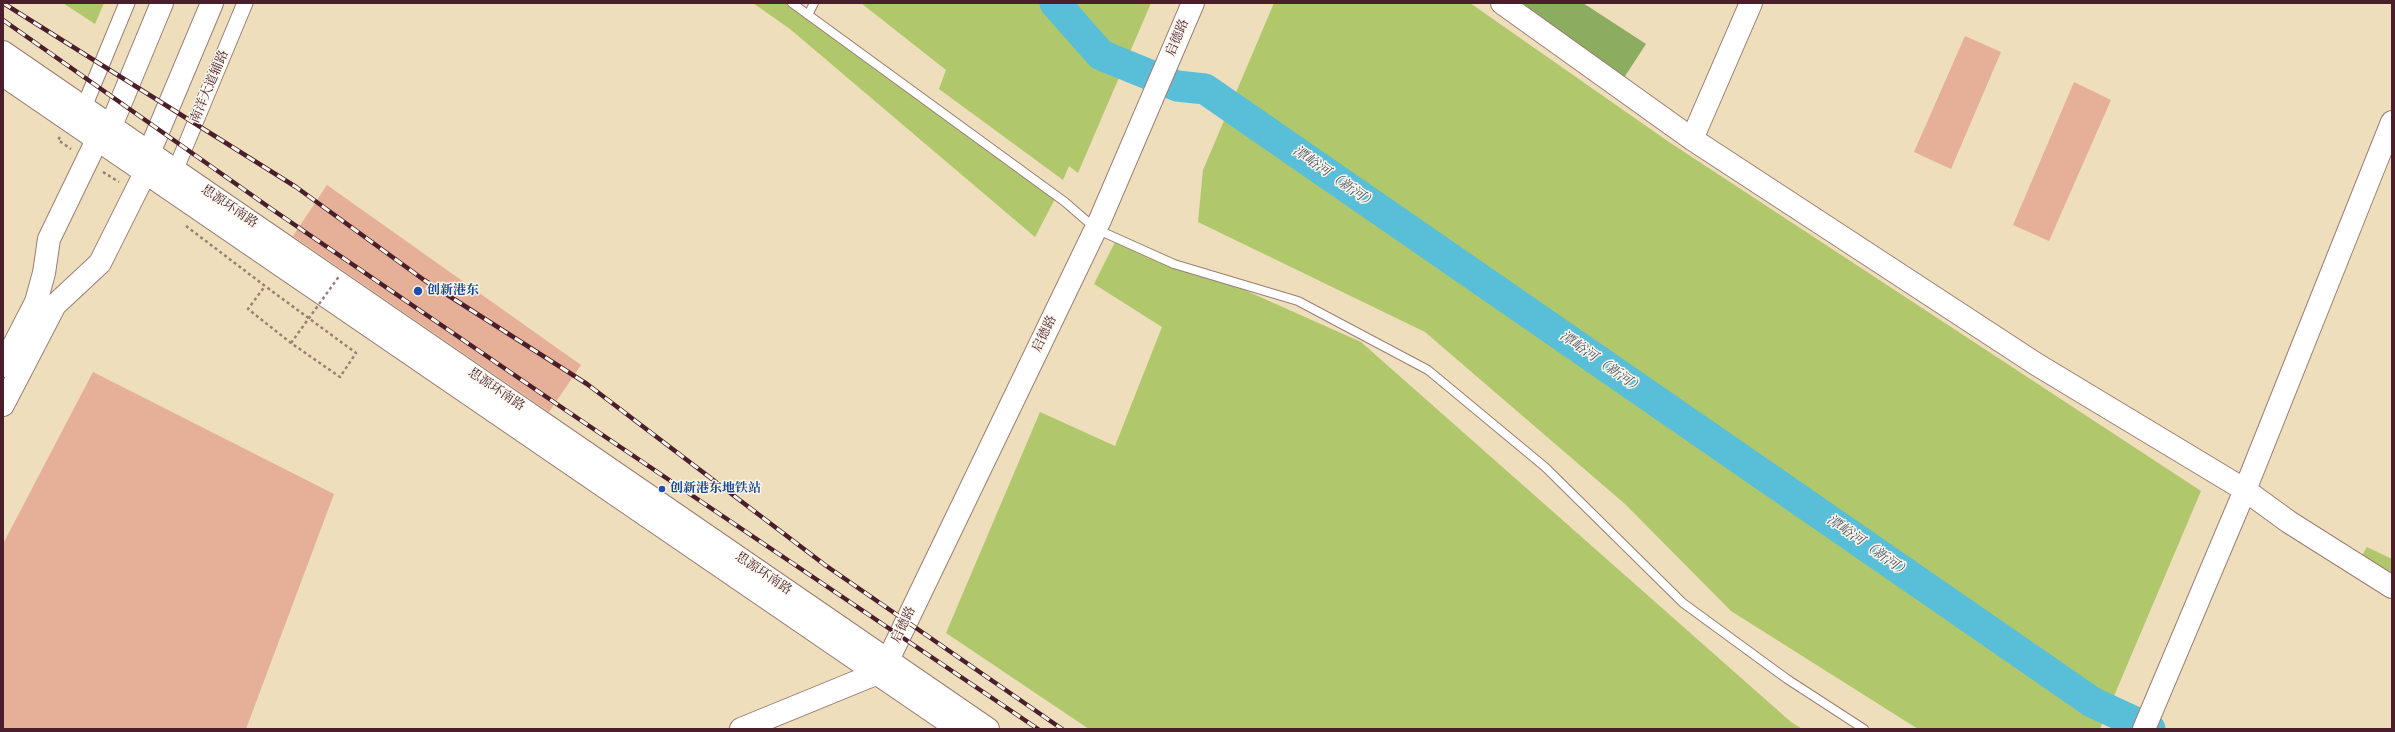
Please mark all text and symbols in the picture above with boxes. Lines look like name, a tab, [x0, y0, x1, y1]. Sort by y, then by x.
street label: 启德路	[1163, 17, 1193, 59]
street label: 南洋大道辅路	[188, 48, 232, 126]
water label: 潭峪河（新河）	[1289, 143, 1379, 213]
street label: 思源环南路	[198, 182, 260, 232]
place label: 创新港东	[427, 283, 479, 299]
marker: 创新港东	[412, 285, 424, 297]
street label: 启德路	[1029, 313, 1061, 355]
water label: 潭峪河（新河）	[1556, 328, 1646, 398]
street label: 思源环南路	[465, 365, 527, 415]
place label: 创新港东地铁站	[670, 481, 761, 497]
marker: 创新港东地铁站	[657, 484, 667, 494]
water label: 潭峪河（新河）	[1823, 512, 1913, 582]
street label: 思源环南路	[732, 549, 794, 599]
street label: 启德路	[888, 604, 920, 646]

